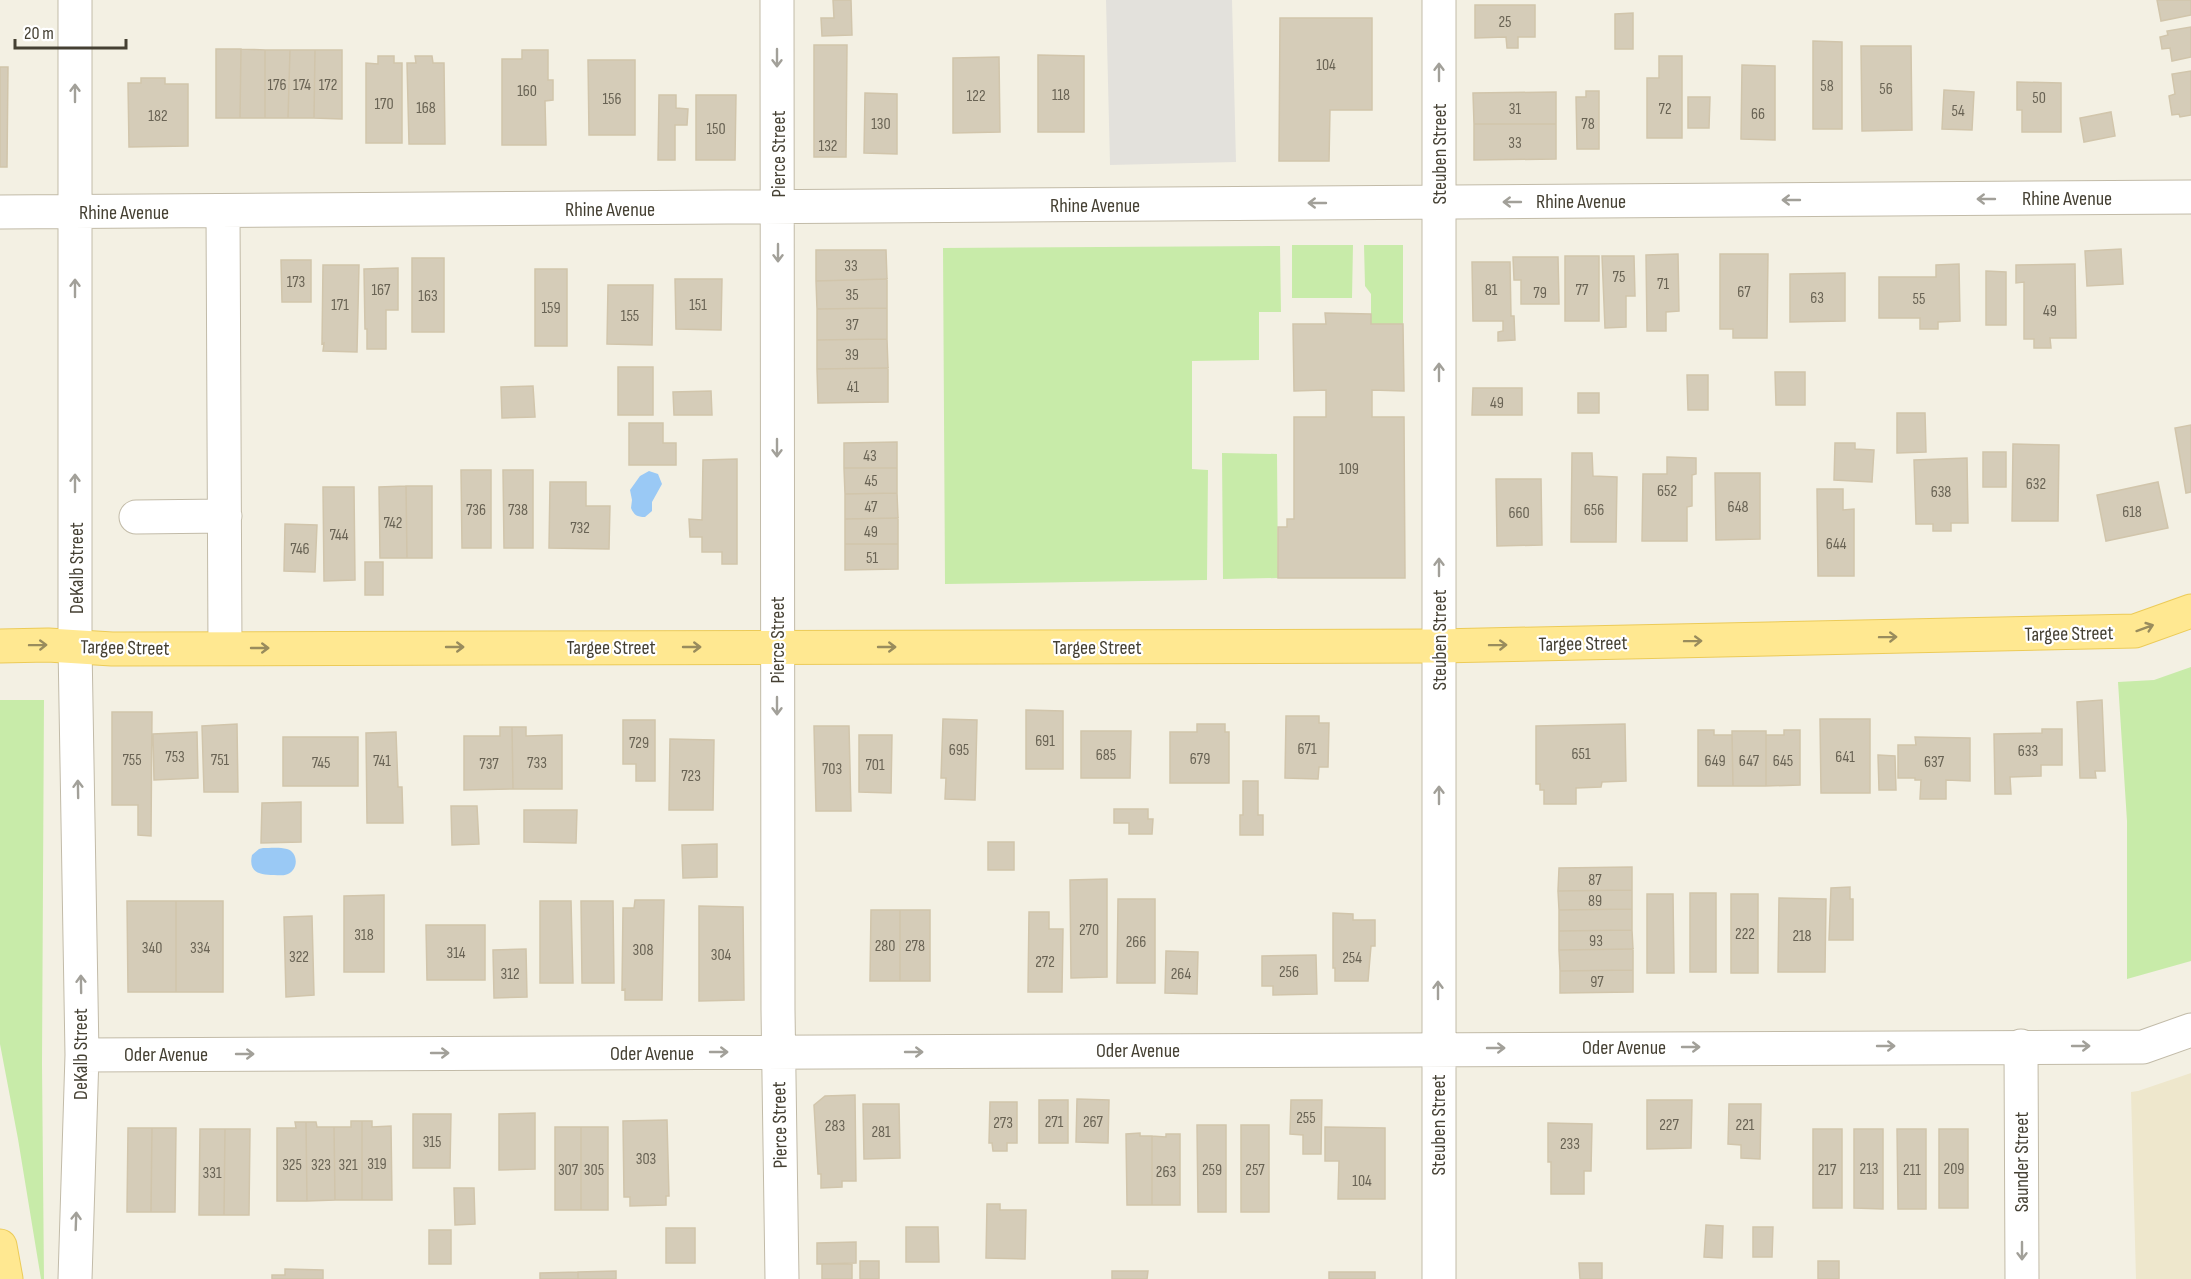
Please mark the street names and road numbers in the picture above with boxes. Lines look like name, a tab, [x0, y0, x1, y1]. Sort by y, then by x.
street label: Steuben Street	[1428, 103, 1452, 205]
street label: Pierce Street	[767, 111, 791, 197]
street label: Rhine Avenue	[2022, 187, 2112, 211]
street label: Rhine Avenue	[1536, 190, 1626, 214]
street label: Rhine Avenue	[1050, 194, 1140, 218]
street label: Rhine Avenue	[565, 198, 655, 222]
street label: Rhine Avenue	[79, 201, 169, 225]
street label: DeKalb Street	[65, 522, 89, 614]
street label: Steuben Street	[1428, 589, 1452, 691]
street label: Pierce Street	[766, 597, 790, 683]
street label: Targee Street	[2024, 621, 2114, 647]
street label: Targee Street	[1538, 631, 1628, 657]
street label: Targee Street	[80, 635, 170, 661]
street label: Targee Street	[566, 636, 656, 660]
street label: Targee Street	[1052, 636, 1142, 660]
street label: DeKalb Street	[69, 1008, 93, 1100]
street label: Oder Avenue	[1582, 1036, 1666, 1060]
street label: Oder Avenue	[1096, 1039, 1180, 1063]
street label: Oder Avenue	[610, 1042, 694, 1066]
street label: Oder Avenue	[124, 1043, 208, 1067]
street label: Steuben Street	[1427, 1074, 1451, 1176]
street label: Pierce Street	[767, 1081, 793, 1169]
street label: Saunder Street	[2010, 1112, 2034, 1212]

